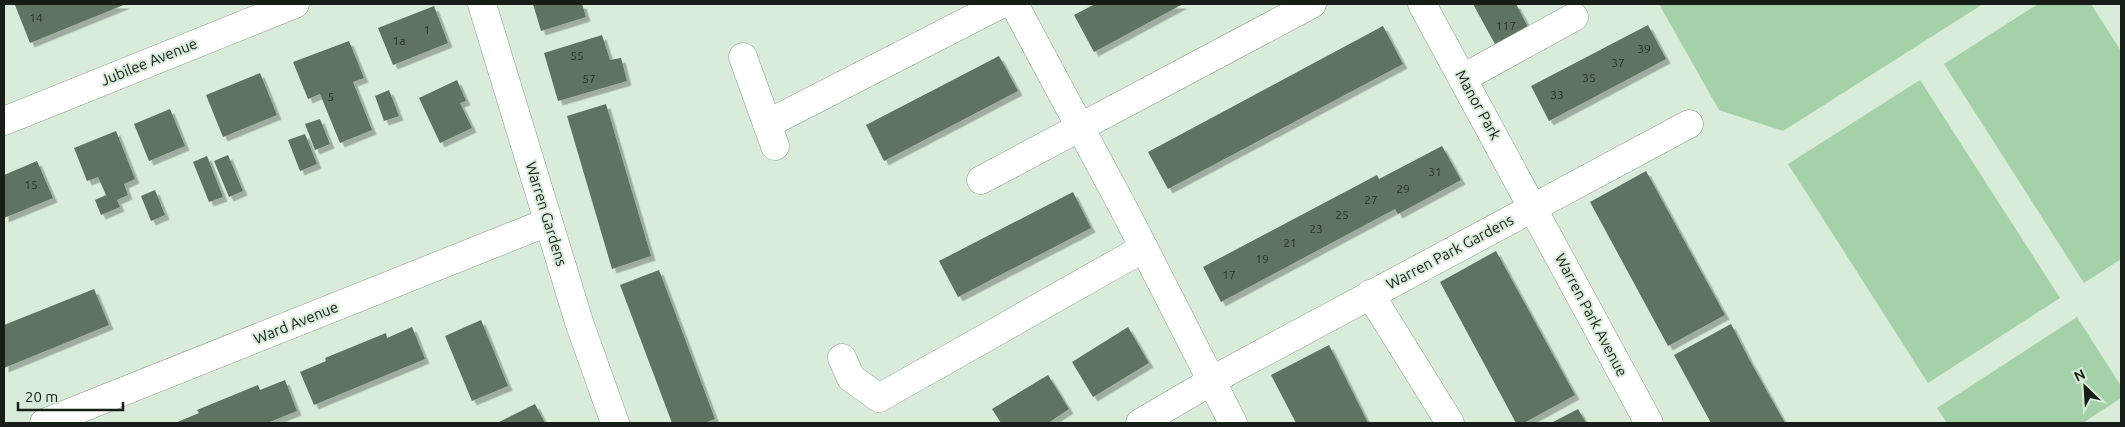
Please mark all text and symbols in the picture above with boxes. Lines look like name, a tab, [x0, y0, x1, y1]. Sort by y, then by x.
house number: 14	[29, 11, 43, 24]
house number: 117	[1496, 19, 1516, 32]
house number: 1	[424, 23, 430, 36]
street label: Jubilee Avenue	[98, 34, 200, 89]
house number: 1a	[393, 34, 405, 47]
house number: 39	[1637, 42, 1651, 55]
house number: 55	[570, 49, 584, 62]
house number: 37	[1611, 56, 1625, 69]
street label: Manor Park	[1452, 67, 1505, 143]
house number: 35	[1582, 71, 1596, 84]
house number: 57	[582, 72, 596, 85]
house number: 33	[1550, 88, 1564, 101]
house number: 5	[328, 90, 334, 103]
street label: Warren Gardens	[523, 160, 570, 268]
house number: 31	[1428, 165, 1442, 178]
house number: 15	[24, 178, 38, 191]
house number: 29	[1396, 182, 1410, 195]
house number: 27	[1364, 193, 1378, 206]
house number: 25	[1335, 208, 1349, 221]
street label: Warren Park Gardens	[1383, 211, 1516, 292]
house number: 23	[1309, 222, 1323, 235]
house number: 21	[1283, 236, 1297, 249]
street label: Warren Park Avenue	[1552, 250, 1631, 379]
house number: 19	[1255, 252, 1269, 265]
house number: 17	[1222, 268, 1236, 281]
street label: Ward Avenue	[251, 298, 341, 347]
north arrow	[2060, 362, 2110, 412]
text: N	[2071, 366, 2088, 385]
scale bar	[18, 380, 122, 412]
text: 20 m	[25, 388, 58, 405]

